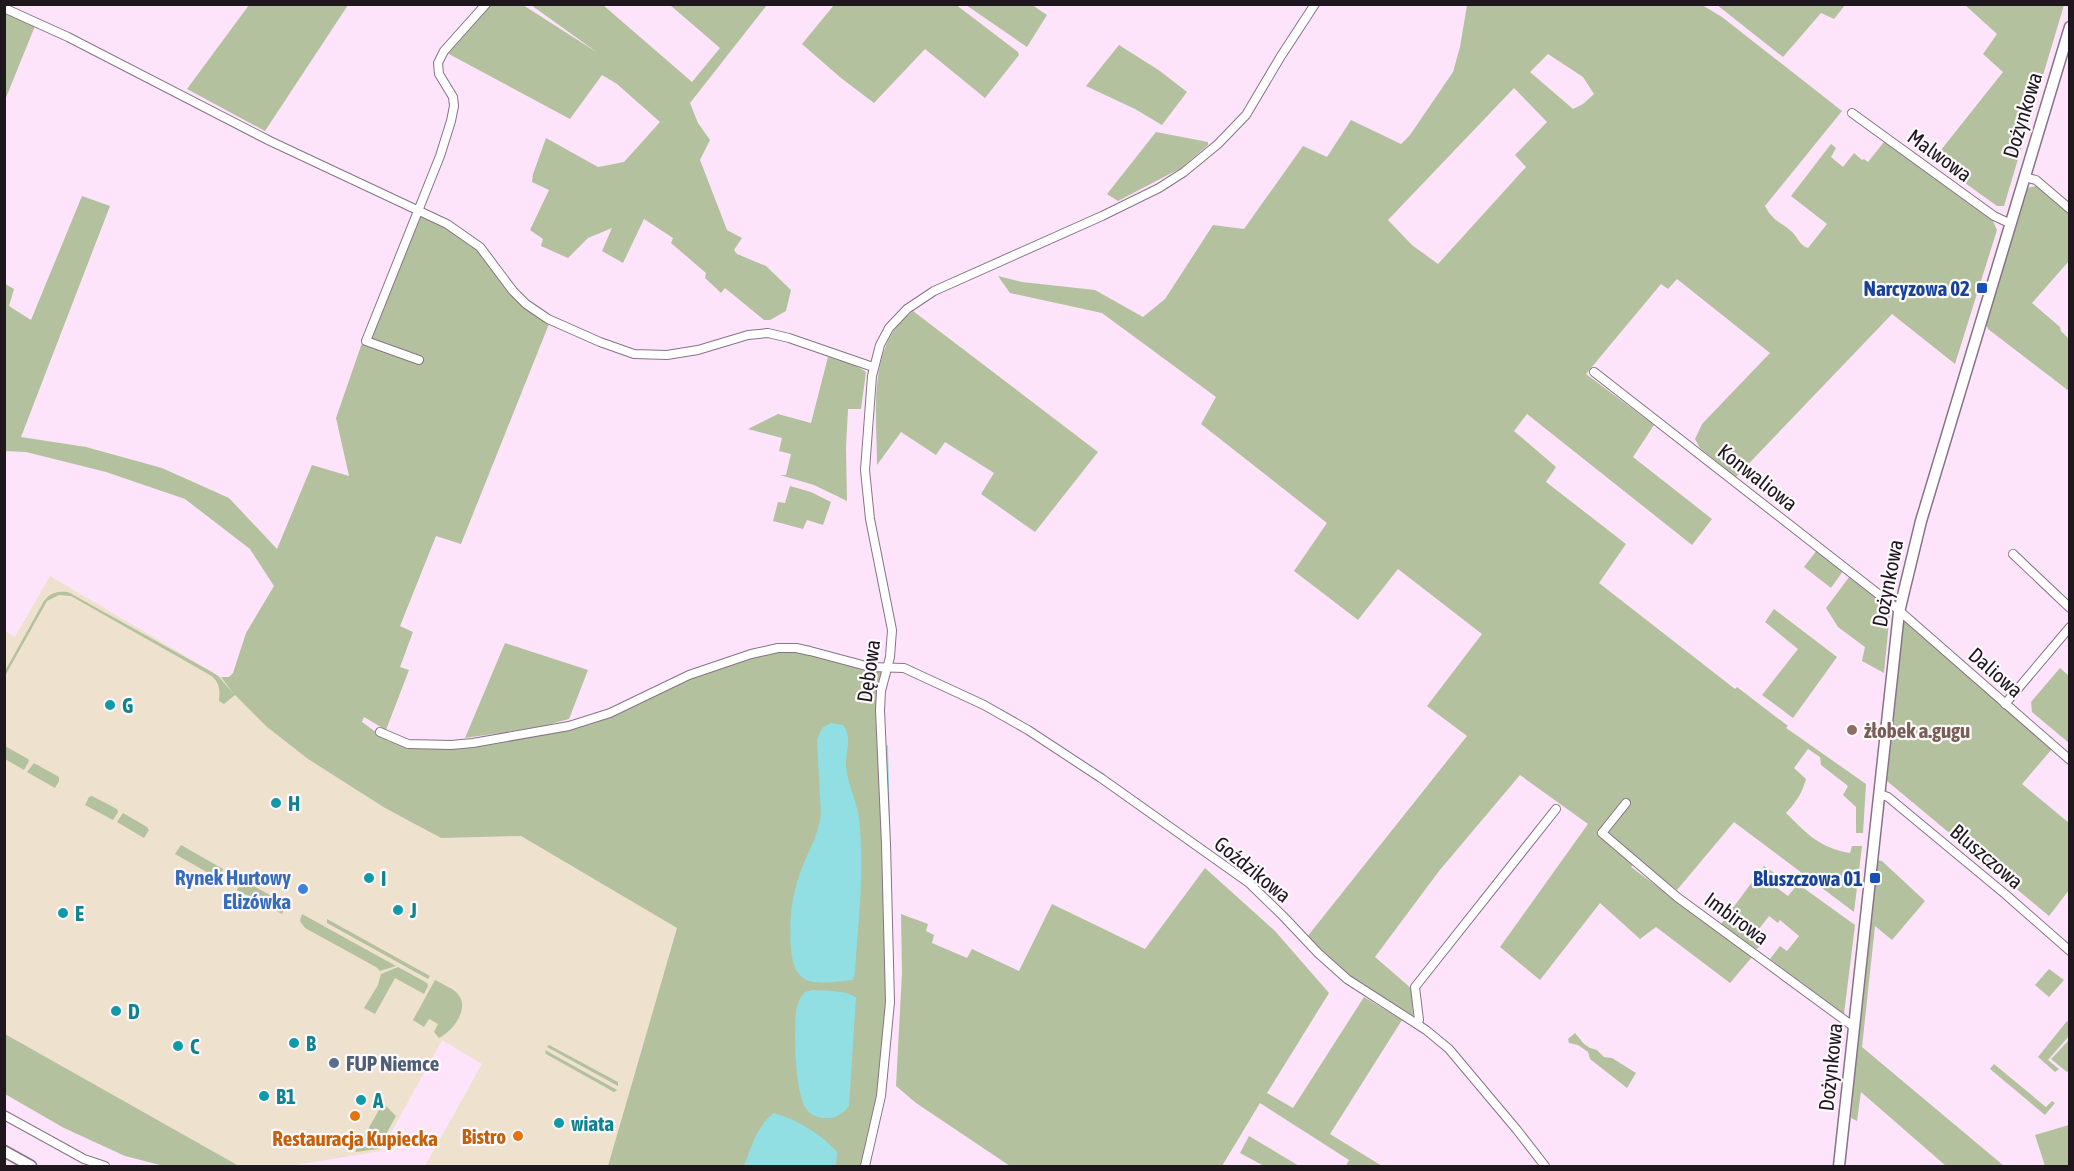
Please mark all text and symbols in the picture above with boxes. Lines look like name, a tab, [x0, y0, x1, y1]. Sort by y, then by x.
street label: Dożynkowa	[1998, 69, 2046, 161]
street label: Malwowa	[1903, 124, 1977, 186]
place label: Narcyzowa 02	[1864, 276, 1970, 300]
marker: Narcyzowa 02	[1975, 281, 1989, 295]
street label: Konwaliowa	[1714, 439, 1802, 515]
street label: Dożynkowa	[1867, 537, 1907, 629]
street label: Dębowa	[852, 638, 884, 704]
street label: Daliowa	[1964, 642, 2028, 702]
place label: G	[122, 693, 133, 717]
marker: G	[103, 698, 117, 712]
place label: żłobek a.gugu	[1864, 718, 1970, 742]
marker: żłobek a.gugu	[1845, 723, 1859, 737]
place label: H	[288, 791, 300, 815]
marker: H	[269, 796, 283, 810]
street label: Bluszczowa	[1946, 819, 2028, 893]
street label: Goździkowa	[1210, 831, 1296, 907]
place label: Rynek Hurtowy Elizówka	[175, 865, 291, 913]
place label: I	[381, 866, 386, 890]
place label: Bluszczowa 01	[1753, 866, 1863, 890]
marker: I	[362, 871, 376, 885]
marker: Bluszczowa 01	[1868, 871, 1882, 885]
marker: Rynek Hurtowy Elizówka	[296, 882, 310, 896]
street label: Imbirowa	[1700, 887, 1774, 949]
place label: J	[409, 898, 417, 922]
place label: E	[75, 901, 84, 925]
marker: J	[391, 903, 405, 917]
marker: E	[56, 906, 70, 920]
place label: D	[128, 999, 140, 1023]
marker: D	[109, 1004, 123, 1018]
street label: Dożynkowa	[1813, 1022, 1847, 1112]
place label: B	[306, 1031, 316, 1055]
place label: C	[190, 1034, 200, 1058]
marker: B	[287, 1036, 301, 1050]
marker: C	[171, 1039, 185, 1053]
place label: FUP Niemce	[346, 1051, 439, 1075]
marker: FUP Niemce	[327, 1056, 341, 1070]
place label: B1	[276, 1084, 296, 1108]
place label: A	[372, 1088, 384, 1112]
marker: B1	[257, 1089, 271, 1103]
marker: A	[354, 1093, 368, 1107]
marker: Restauracja Kupiecka	[348, 1109, 362, 1123]
place label: wiata	[571, 1111, 614, 1135]
marker: wiata	[552, 1116, 566, 1130]
place label: Bistro	[462, 1124, 506, 1148]
place label: Restauracja Kupiecka	[272, 1126, 438, 1150]
marker: Bistro	[511, 1129, 525, 1143]

